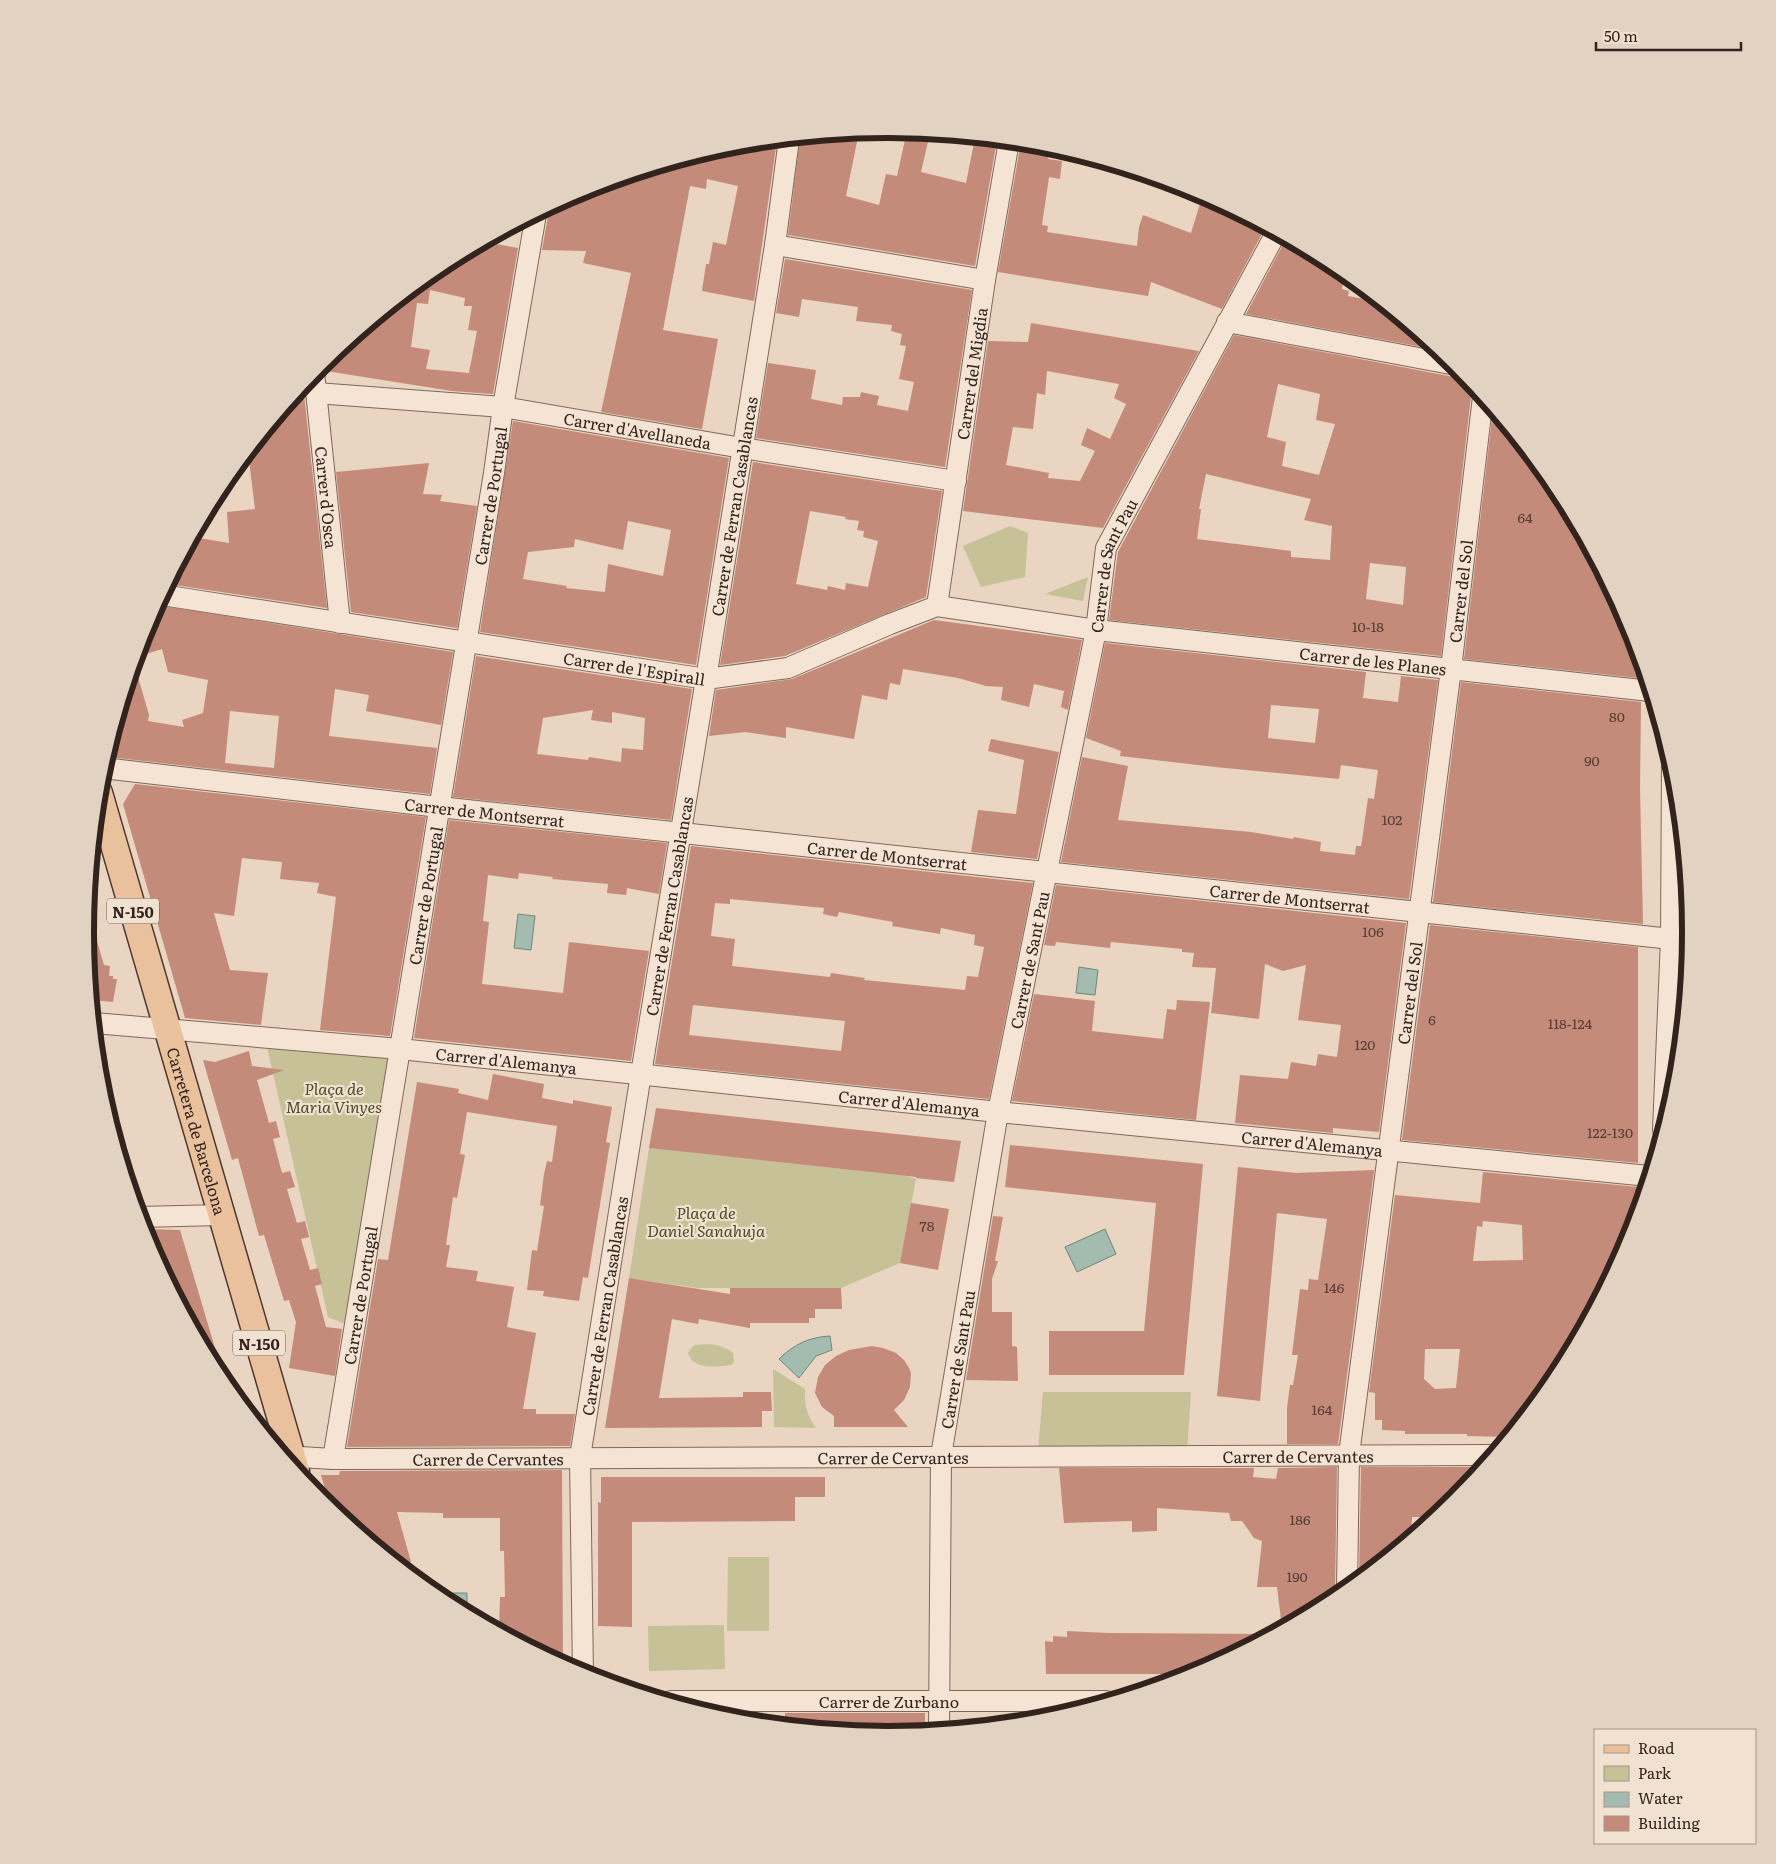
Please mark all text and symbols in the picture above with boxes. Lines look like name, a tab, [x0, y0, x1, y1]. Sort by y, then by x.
scale bar	[1596, 20, 1741, 52]
text: 50 m	[1604, 24, 1638, 47]
street label: Carrer del Migdia	[950, 305, 993, 441]
street label: Carrer de Ferran Casablancas	[704, 395, 763, 618]
street label: Carrer d'Avellaneda	[562, 406, 714, 455]
street label: Carrer de Portugal	[467, 425, 512, 567]
street label: Carrer d'Osca	[310, 445, 344, 550]
street label: Carrer de Sant Pau	[1084, 494, 1143, 634]
house number: 64	[1517, 507, 1533, 527]
street label: Carrer del Sol	[1442, 538, 1478, 644]
house number: 10-18	[1352, 616, 1384, 636]
street label: Carrer de les Planes	[1298, 640, 1448, 680]
street label: Carrer de l'Espirall	[562, 645, 707, 691]
house number: 80	[1609, 706, 1625, 726]
house number: 90	[1584, 750, 1600, 770]
street label: Carrer de Montserrat	[403, 791, 566, 832]
street label: Carrer de Ferran Casablancas	[639, 795, 698, 1017]
house number: 102	[1382, 809, 1402, 829]
street label: Carrer de Portugal	[402, 824, 448, 967]
street label: Carrer de Montserrat	[806, 835, 969, 876]
street label: Carrer de Montserrat	[1209, 878, 1372, 919]
street label: Carrer de Sant Pau	[1003, 889, 1055, 1031]
road number: N-150	[107, 898, 159, 924]
house number: 106	[1362, 921, 1384, 941]
street label: Carrer del Sol	[1390, 940, 1428, 1046]
house number: 6	[1428, 1009, 1436, 1029]
house number: 118-124	[1548, 1013, 1593, 1033]
house number: 120	[1355, 1034, 1375, 1054]
street label: Carrer d'Alemanya	[434, 1041, 579, 1080]
street label: Carretera de Barcelona	[161, 1044, 233, 1218]
park label: Plaça de Maria Vinyes	[286, 1076, 382, 1118]
street label: Carrer d'Alemanya	[837, 1083, 981, 1122]
house number: 122-130	[1587, 1122, 1633, 1142]
street label: Carrer d'Alemanya	[1240, 1124, 1384, 1162]
street label: Carrer de Ferran Casablancas	[575, 1195, 633, 1417]
park label: Plaça de Daniel Sanahuja	[647, 1200, 766, 1242]
house number: 78	[920, 1215, 935, 1235]
street label: Carrer de Portugal	[337, 1224, 383, 1366]
house number: 146	[1324, 1277, 1345, 1297]
street label: Carrer de Sant Pau	[934, 1288, 980, 1430]
road number: N-150	[233, 1330, 285, 1356]
house number: 164	[1312, 1399, 1333, 1419]
street label: Carrer de Cervantes	[1222, 1443, 1373, 1468]
street label: Carrer de Cervantes	[817, 1445, 968, 1469]
street label: Carrer de Cervantes	[412, 1446, 563, 1471]
house number: 186	[1290, 1509, 1311, 1529]
house number: 190	[1286, 1566, 1308, 1586]
street label: Carrer de Zurbano	[819, 1689, 959, 1713]
legend	[1594, 1729, 1756, 1844]
text: Road	[1638, 1736, 1674, 1759]
text: Park	[1638, 1761, 1672, 1784]
text: Water	[1638, 1786, 1683, 1809]
text: Building	[1638, 1811, 1700, 1834]

